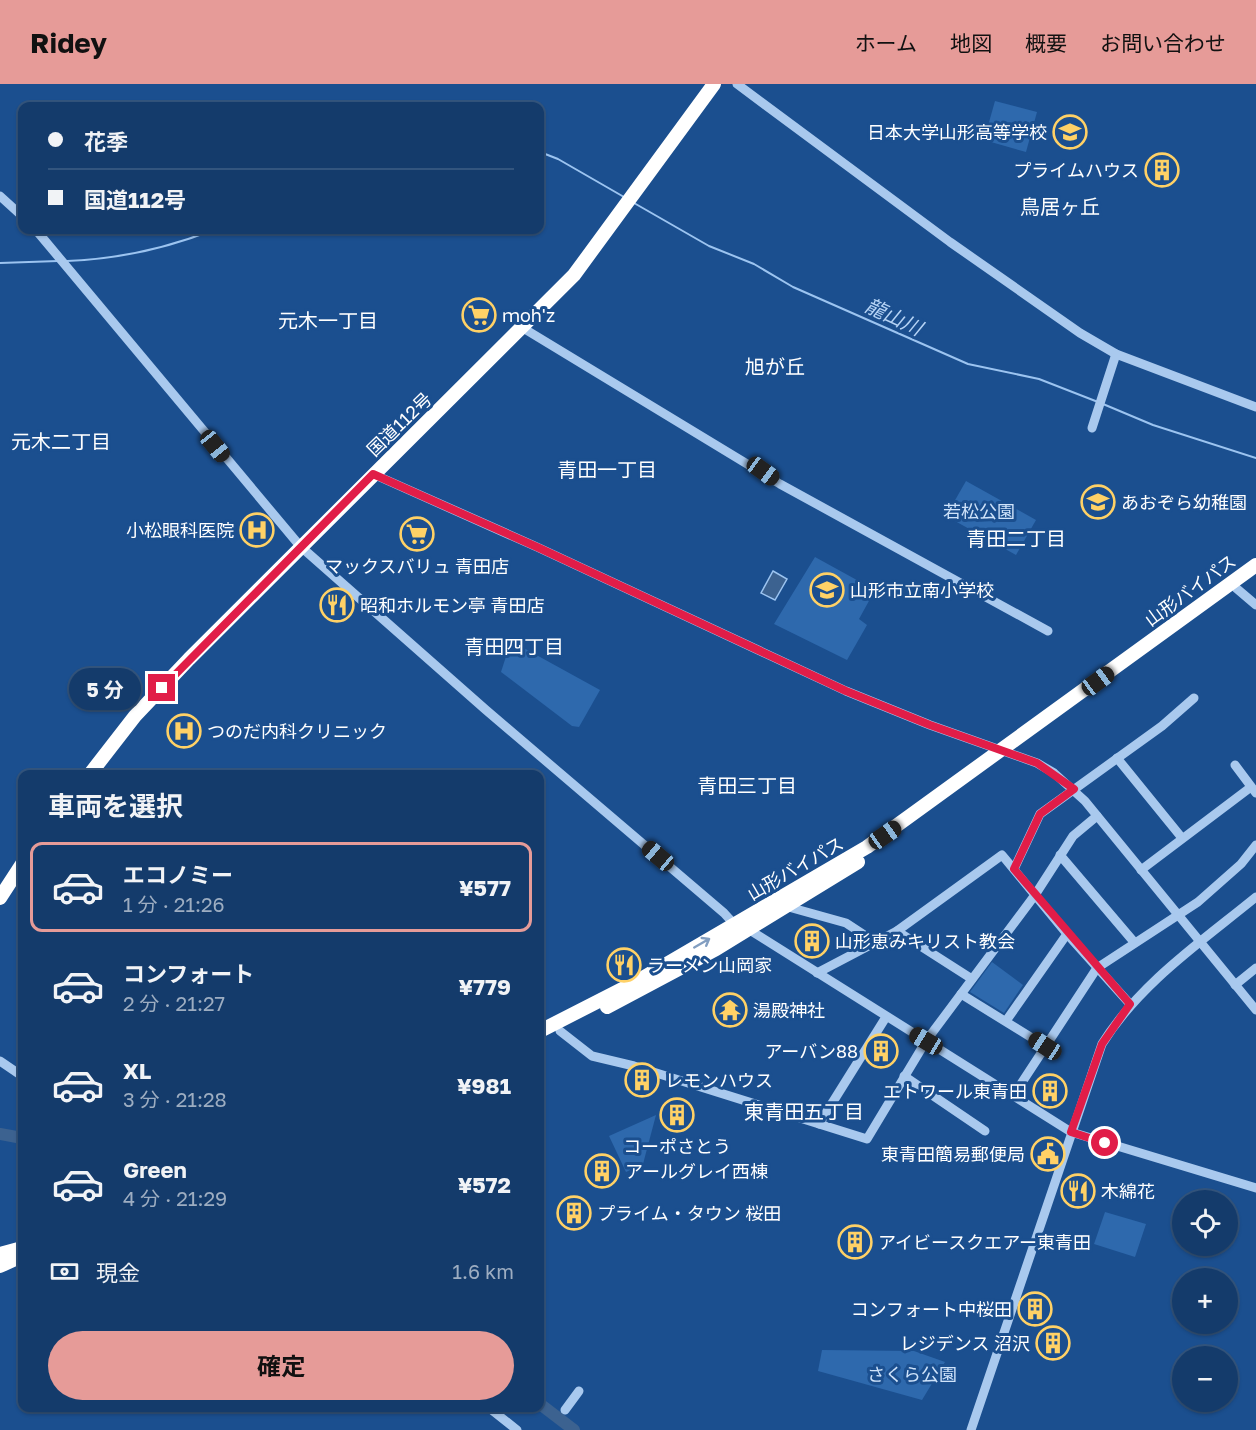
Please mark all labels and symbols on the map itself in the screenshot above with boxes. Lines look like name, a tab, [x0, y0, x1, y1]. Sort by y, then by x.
school or university icon: 日本大学山形高等学校	[1052, 114, 1088, 150]
place label: 日本大学山形高等学校	[867, 121, 1047, 143]
building icon: プライムハウス	[1144, 152, 1180, 188]
place label: プライムハウス	[1013, 159, 1139, 181]
district label: 鳥居ヶ丘	[1020, 194, 1100, 218]
water label: 龍山川	[862, 292, 928, 340]
supermarket icon: ｍoh'z	[461, 297, 497, 333]
place label: ｍoh'z	[502, 304, 555, 326]
district label: 元木一丁目	[278, 308, 378, 332]
district label: 旭が丘	[745, 354, 805, 378]
street label: 国道112号	[362, 388, 436, 460]
car	[197, 426, 233, 466]
district label: 元木二丁目	[11, 429, 111, 453]
car	[743, 453, 783, 489]
district label: 青田一丁目	[557, 457, 657, 481]
school or university icon: あおぞら幼稚園	[1080, 484, 1116, 520]
place label: あおぞら幼稚園	[1121, 491, 1247, 513]
park label: 若松公園	[943, 500, 1015, 522]
hospital icon: 小松眼科医院	[239, 512, 275, 548]
supermarket icon: マックスバリュ 青田店	[399, 516, 435, 552]
place label: 小松眼科医院	[126, 519, 234, 541]
district label: 青田二丁目	[966, 526, 1066, 550]
street label: 山形バイパス	[1140, 549, 1240, 631]
place label: マックスバリュ 青田店	[325, 555, 509, 577]
school or university icon: 山形市立南小学校	[809, 572, 845, 608]
place label: 山形市立南小学校	[850, 579, 994, 601]
restaurant icon: 昭和ホルモン亭 青田店	[319, 587, 355, 623]
place label: 昭和ホルモン亭 青田店	[360, 594, 545, 616]
district label: 青田四丁目	[464, 634, 564, 658]
car	[1078, 663, 1118, 699]
callout: 5 分	[69, 667, 141, 709]
route end	[148, 674, 175, 701]
hospital icon: つのだ内科クリニック	[166, 713, 202, 749]
place label: つのだ内科クリニック	[207, 720, 387, 742]
district label: 青田三丁目	[697, 773, 797, 797]
car	[865, 817, 905, 853]
street label: 山形バイパス	[743, 832, 847, 904]
car	[638, 838, 678, 874]
building icon: 山形恵みキリスト教会	[794, 923, 830, 959]
place label: 山形恵みキリスト教会	[835, 930, 1015, 952]
one-way arrow	[693, 937, 710, 949]
restaurant icon: ラーメン山岡家	[606, 947, 642, 983]
place label: ラーメン山岡家	[647, 954, 772, 976]
temple icon: 湯殿神社	[712, 992, 748, 1028]
place label: 湯殿神社	[753, 999, 825, 1021]
car	[906, 1024, 946, 1058]
car	[1025, 1029, 1065, 1063]
building icon: アーバン88	[863, 1033, 899, 1069]
place label: アーバン88	[764, 1040, 858, 1062]
building icon: レモンハウス	[624, 1062, 660, 1098]
place label: レモンハウス	[665, 1069, 773, 1091]
building icon: エトワール東青田	[1032, 1073, 1068, 1109]
place label: エトワール東青田	[883, 1080, 1027, 1102]
building icon: コーポさとう	[659, 1097, 695, 1133]
district label: 東青田五丁目	[744, 1099, 864, 1123]
route start	[1091, 1129, 1118, 1156]
place label: コーポさとう	[623, 1135, 731, 1157]
public building icon: 東青田簡易郵便局	[1030, 1136, 1066, 1172]
place label: 東青田簡易郵便局	[881, 1143, 1025, 1165]
building icon: アールグレイ西棟	[584, 1153, 620, 1189]
place label: アールグレイ西棟	[625, 1160, 768, 1182]
restaurant icon: 木綿花	[1060, 1173, 1096, 1209]
place label: 木綿花	[1101, 1180, 1155, 1202]
building icon: プライム・タウン 桜田	[556, 1195, 592, 1231]
place label: プライム・タウン 桜田	[597, 1202, 781, 1224]
building icon: アイビースクエアー東青田	[837, 1224, 873, 1260]
place label: アイビースクエアー東青田	[878, 1231, 1091, 1253]
building icon: コンフォート中桜田	[1017, 1291, 1053, 1327]
place label: コンフォート中桜田	[851, 1298, 1012, 1320]
building icon: レジデンス 沼沢	[1035, 1325, 1071, 1361]
place label: レジデンス 沼沢	[900, 1332, 1030, 1354]
park label: さくら公園	[867, 1363, 957, 1385]

